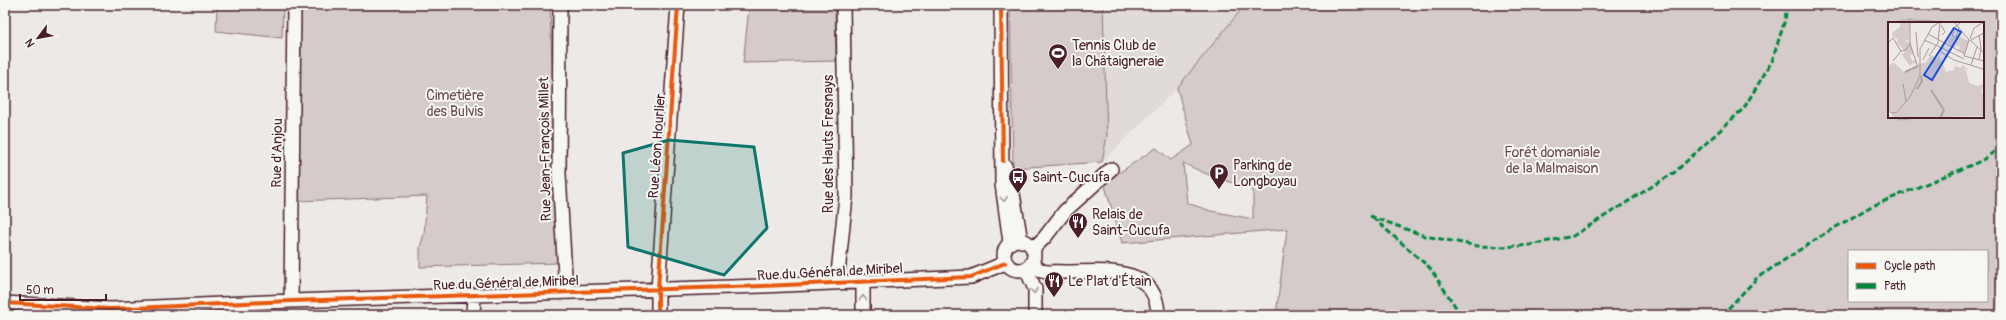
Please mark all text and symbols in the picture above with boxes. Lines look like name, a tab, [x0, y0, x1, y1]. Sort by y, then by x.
north arrow	[18, 18, 58, 58]
inset map	[1888, 22, 1984, 118]
text: N	[22, 36, 37, 50]
place label: Tennis Club de la Châtaigneraie	[1072, 37, 1164, 70]
sports icon: Tennis Club de la Châtaigneraie	[1047, 42, 1069, 70]
street label: Rue des Hauts Fresnays	[820, 74, 837, 213]
street label: Rue Jean-François Millet	[535, 76, 555, 221]
park label: Cimetière des Bulvis	[426, 87, 484, 120]
street label: Rue Léon Hourlier	[645, 93, 669, 199]
street label: Rue d'Anjou	[268, 118, 286, 188]
park label: Forêt domaniale de la Malmaison	[1504, 144, 1600, 177]
place label: Parking de Longboyau	[1233, 157, 1297, 190]
parking icon: Parking de Longboyau	[1208, 162, 1230, 190]
bus stop icon: Saint-Cucufa	[1007, 166, 1029, 194]
place label: Saint-Cucufa	[1032, 169, 1110, 186]
one-way arrow	[999, 196, 1008, 202]
place label: Relais de Saint-Cucufa	[1092, 206, 1170, 239]
restaurant icon: Relais de Saint-Cucufa	[1067, 211, 1089, 239]
legend	[1848, 250, 1988, 302]
text: Cycle path	[1884, 259, 1936, 274]
street label: Rue du Général de Miribel	[757, 260, 903, 284]
restaurant icon: Le Plat d'Étain	[1043, 270, 1065, 298]
street label: Rue du Général de Miribel	[433, 272, 579, 294]
place label: Le Plat d'Étain	[1068, 272, 1152, 290]
scale bar	[20, 276, 106, 302]
text: Path	[1884, 279, 1906, 294]
text: 50 m	[26, 283, 54, 298]
one-way arrow	[1029, 288, 1038, 295]
one-way arrow	[859, 295, 867, 301]

